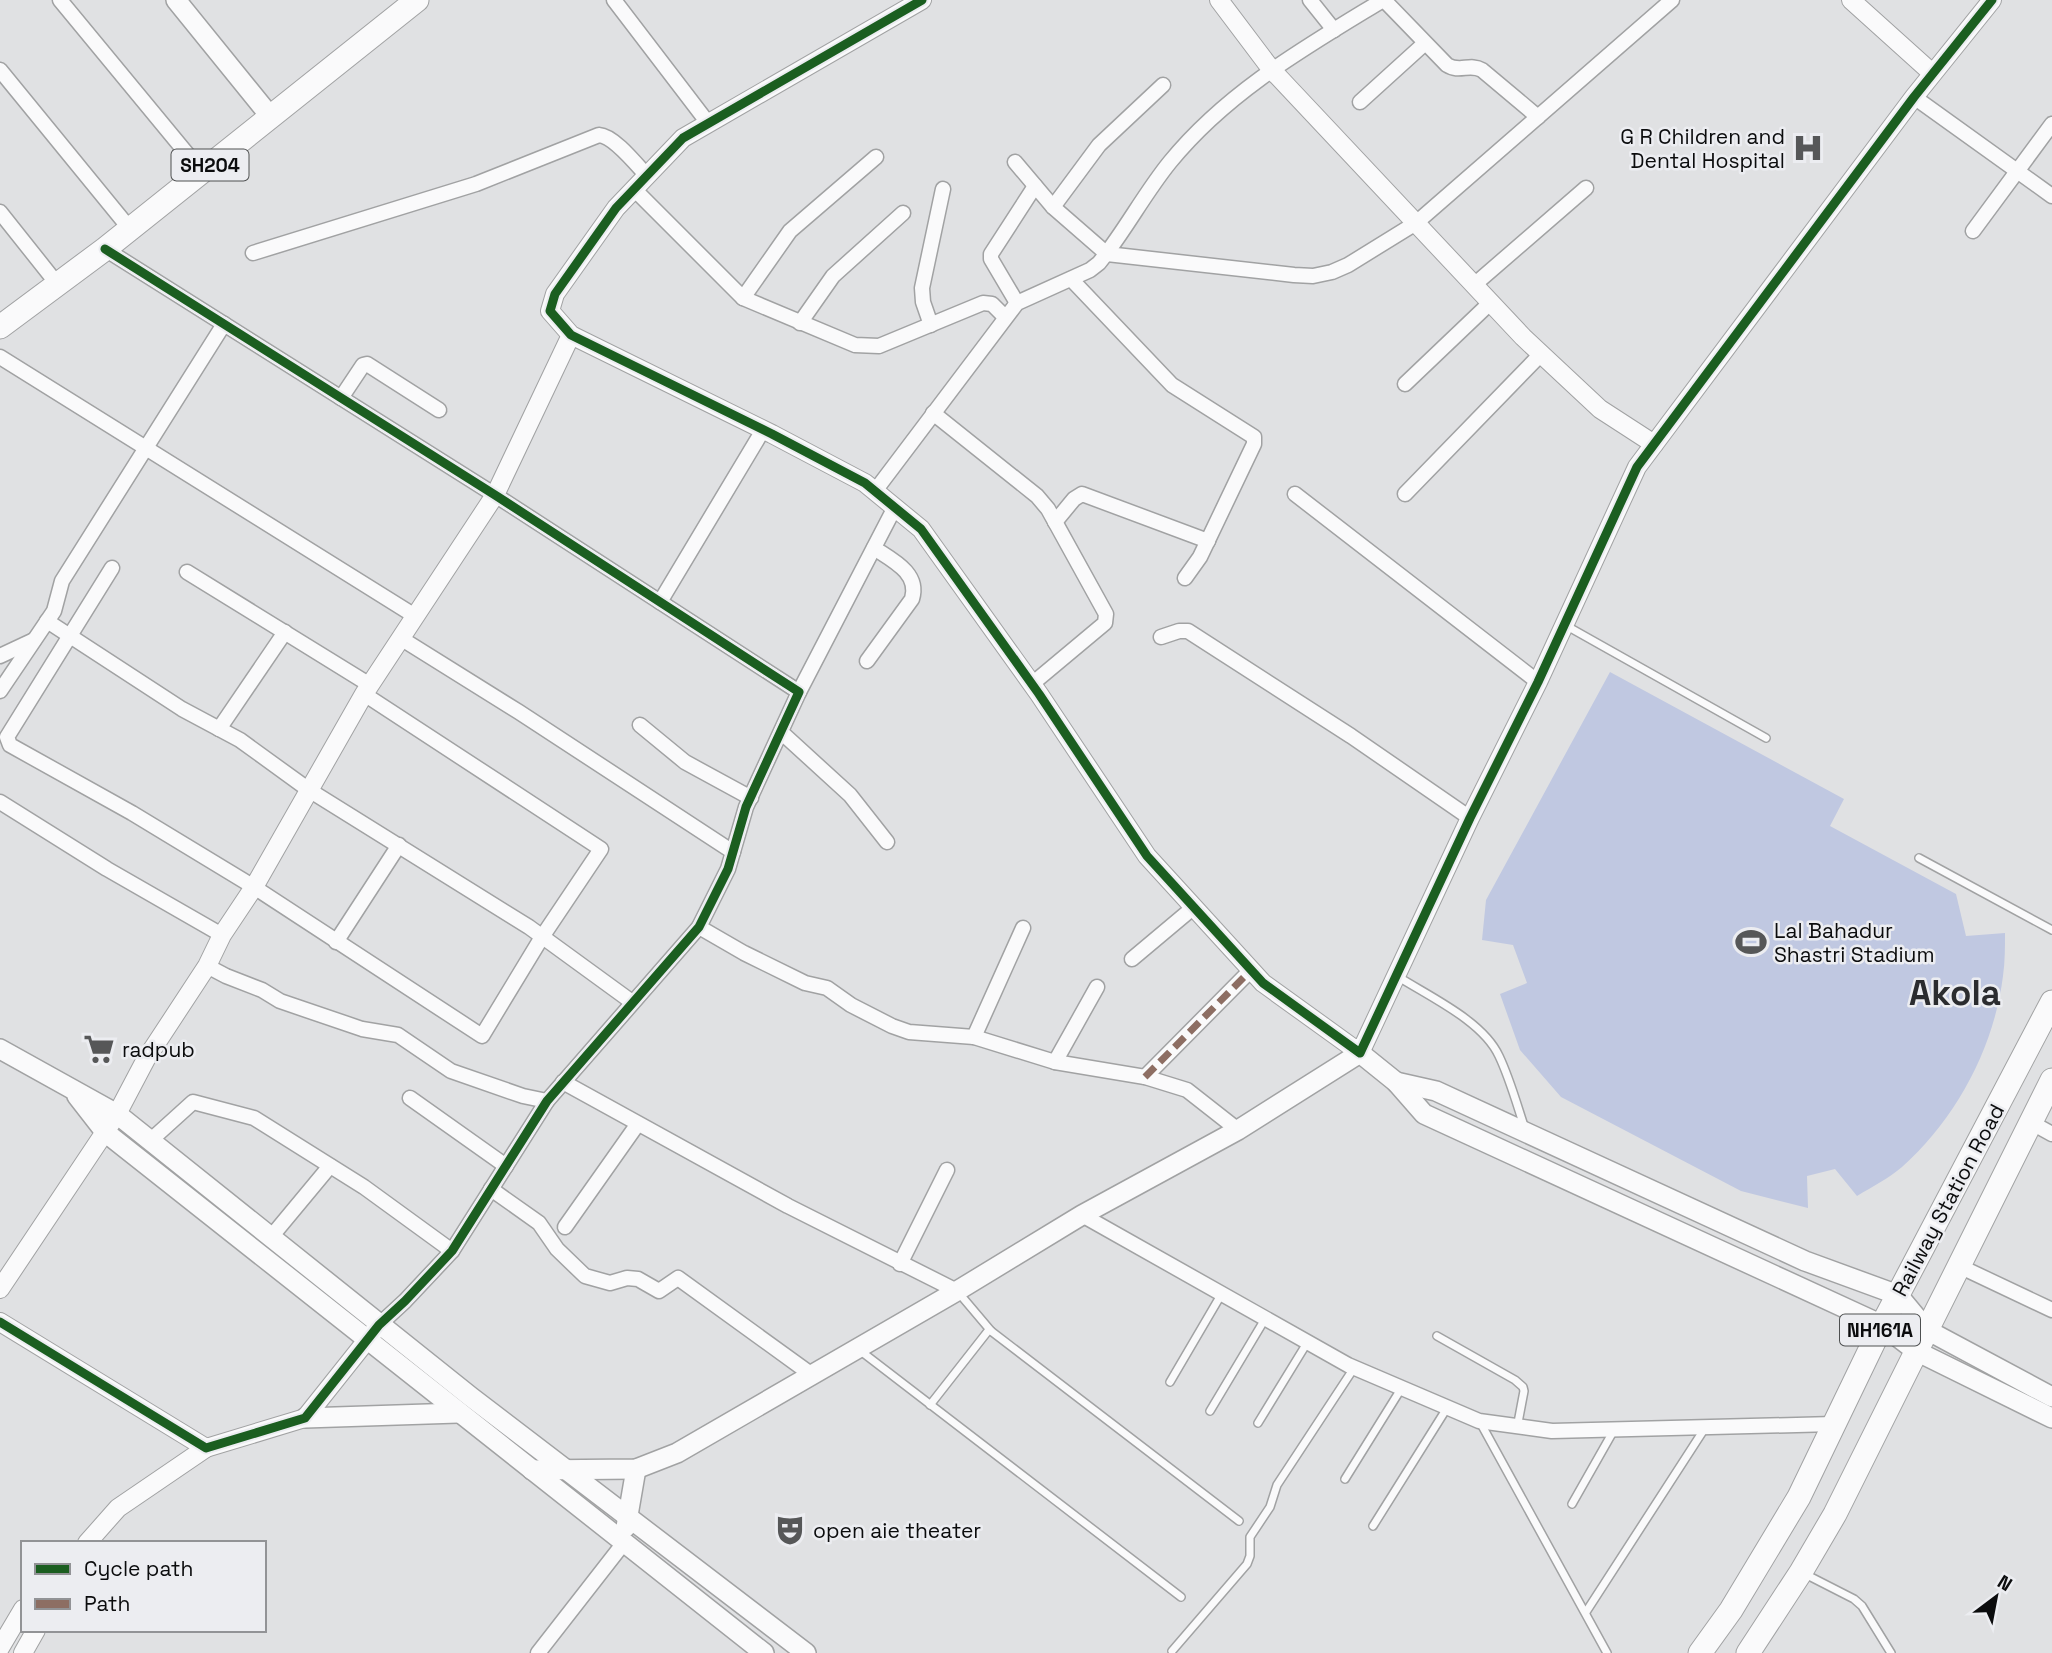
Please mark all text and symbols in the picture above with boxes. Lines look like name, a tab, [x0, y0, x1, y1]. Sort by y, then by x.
place label: G R Children and Dental Hospital	[1620, 123, 1785, 174]
hospital icon: G R Children and Dental Hospital	[1791, 131, 1825, 165]
road number: SH204	[172, 150, 248, 181]
place label: Lal Bahadur Shastri Stadium	[1774, 917, 1935, 968]
sports icon: Lal Bahadur Shastri Stadium	[1734, 925, 1768, 959]
district label: Akola	[1909, 971, 2001, 1015]
supermarket icon: radpub	[82, 1032, 116, 1066]
place label: radpub	[122, 1036, 195, 1063]
street label: Railway Station Road	[1886, 1099, 2010, 1301]
road number: NH161A	[1840, 1314, 1920, 1346]
theatre icon: open aie theater	[773, 1513, 807, 1547]
place label: open aie theater	[813, 1517, 981, 1544]
legend	[21, 1541, 266, 1632]
text: Cycle path	[84, 1555, 193, 1582]
north arrow	[1961, 1562, 2031, 1632]
text: N	[1993, 1569, 2017, 1597]
text: Path	[84, 1590, 130, 1617]

